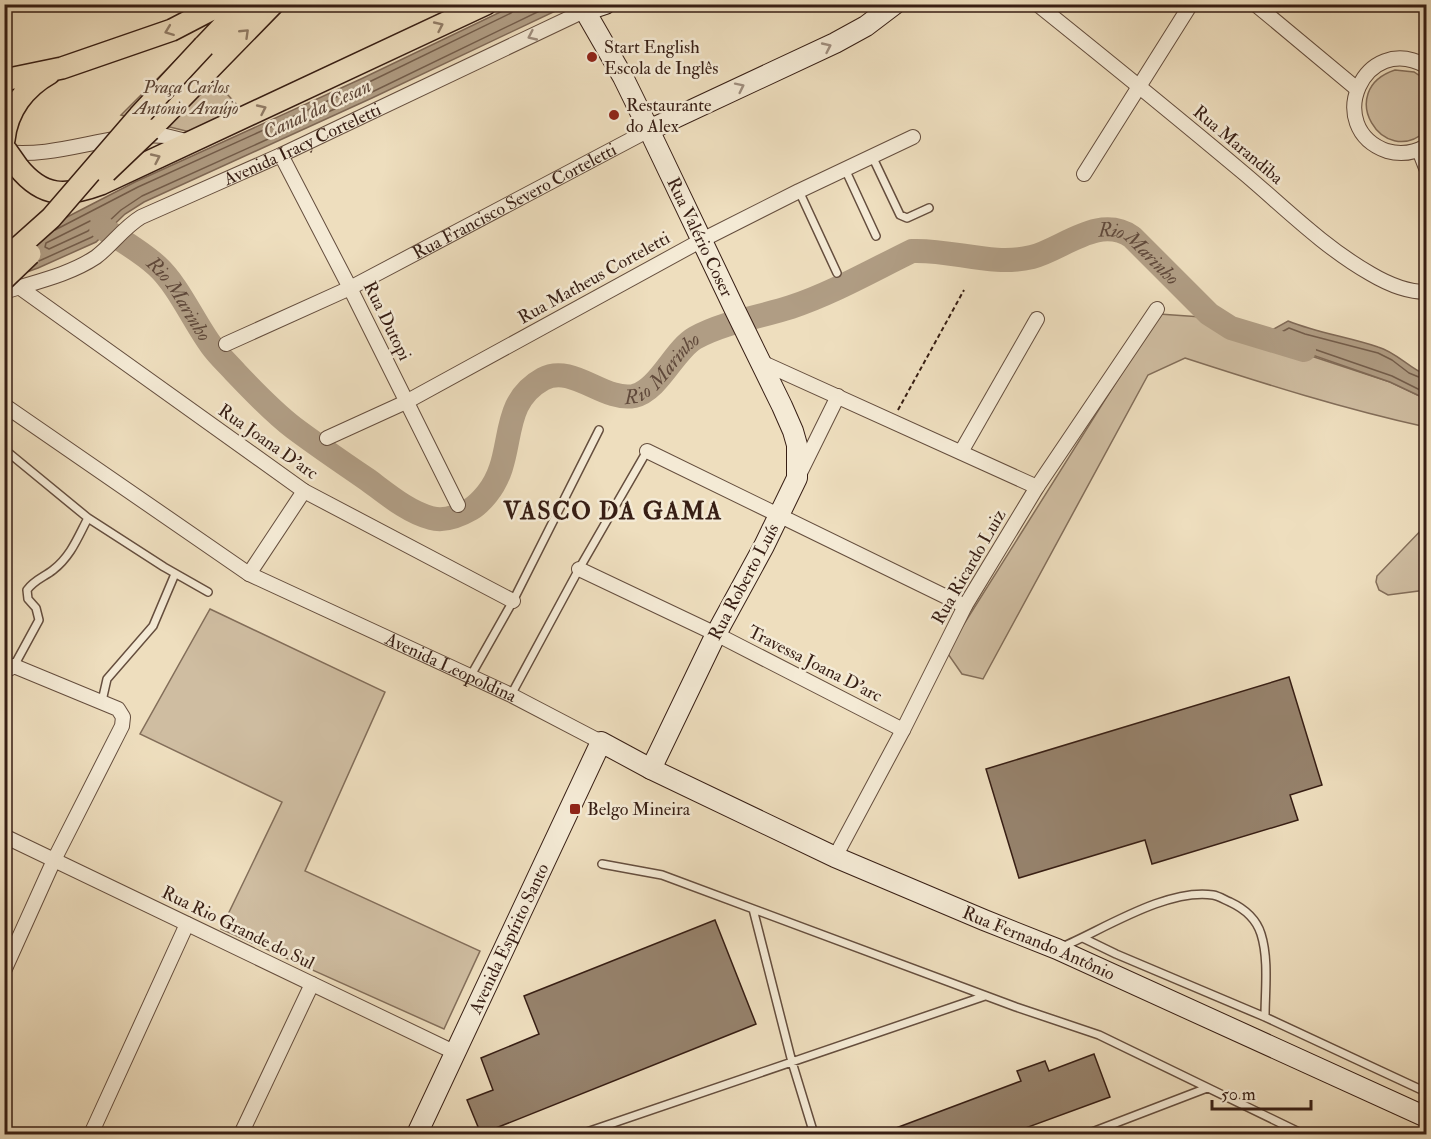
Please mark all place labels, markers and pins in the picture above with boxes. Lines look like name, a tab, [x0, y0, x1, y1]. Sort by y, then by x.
place label: Start English Escola de Inglês	[604, 36, 719, 80]
marker: Start English Escola de Inglês	[585, 50, 599, 64]
place label: Restaurante do Alex	[626, 94, 712, 138]
marker: Restaurante do Alex	[607, 108, 621, 122]
place label: Belgo Mineira	[587, 798, 691, 821]
marker: Belgo Mineira	[568, 802, 582, 816]

